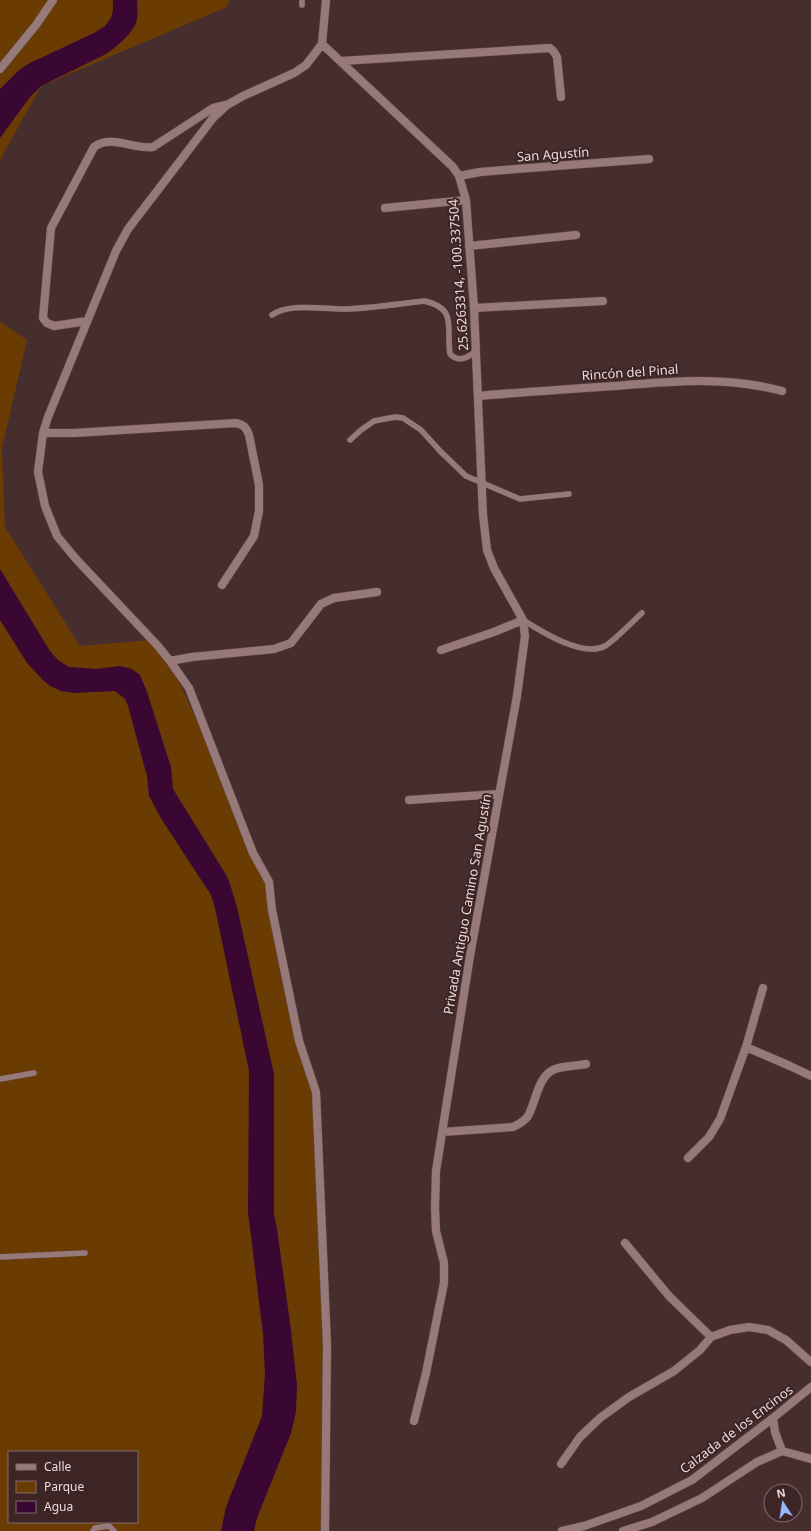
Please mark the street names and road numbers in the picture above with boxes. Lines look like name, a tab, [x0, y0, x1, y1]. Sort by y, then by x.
street label: San Agustín	[516, 142, 590, 166]
street label: 25.6263314, -100.337504	[444, 198, 472, 351]
street label: Rincón del Pinal	[581, 360, 679, 384]
street label: Privada Antiguo Camino San Agustín	[439, 792, 495, 1016]
street label: Calzada de los Encinos	[676, 1380, 796, 1478]

